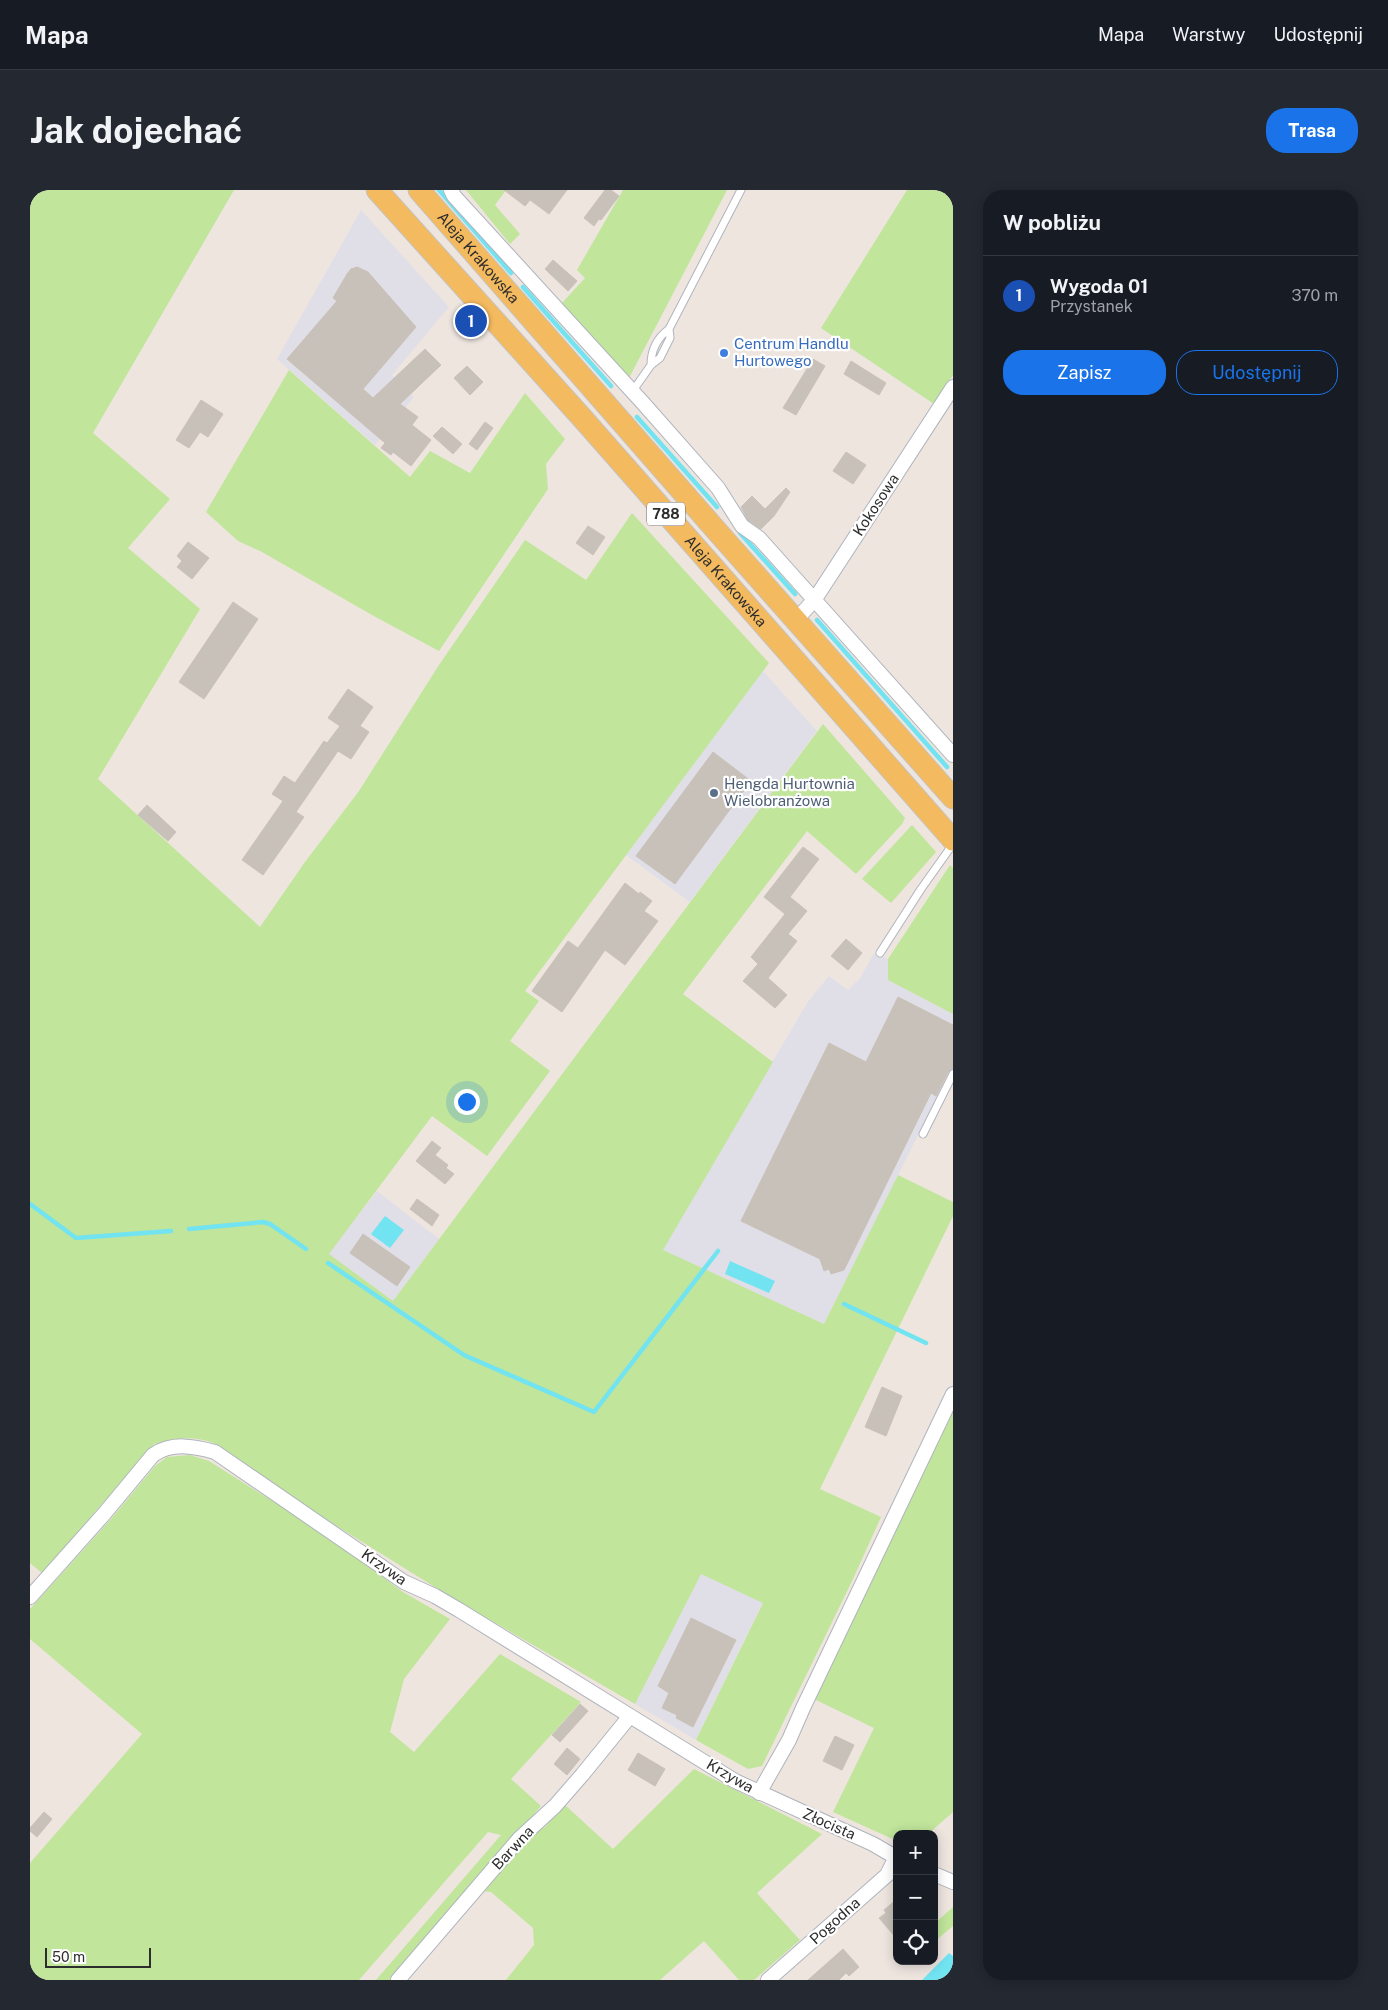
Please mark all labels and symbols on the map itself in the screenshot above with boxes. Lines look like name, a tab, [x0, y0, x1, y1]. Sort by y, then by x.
street label: Aleja Krakowska	[434, 208, 523, 307]
pin: 1	[455, 302, 487, 340]
place label: Centrum Handlu Hurtowego	[734, 335, 849, 369]
marker: Centrum Handlu Hurtowego	[718, 347, 730, 359]
street label: Kokosowa	[849, 471, 902, 539]
road number: 788	[647, 502, 685, 526]
street label: Aleja Krakowska	[681, 532, 770, 630]
place label: Hengda Hurtownia Wielobranżowa	[724, 775, 855, 809]
marker: Hengda Hurtownia Wielobranżowa	[708, 787, 720, 799]
your location	[454, 1089, 480, 1115]
street label: Krzywa	[358, 1545, 410, 1588]
street label: Krzywa	[704, 1755, 757, 1796]
street label: Złocista	[800, 1804, 858, 1843]
street label: Barwna	[488, 1822, 537, 1873]
street label: Pogodna	[806, 1894, 863, 1947]
scale bar	[45, 1945, 151, 1968]

